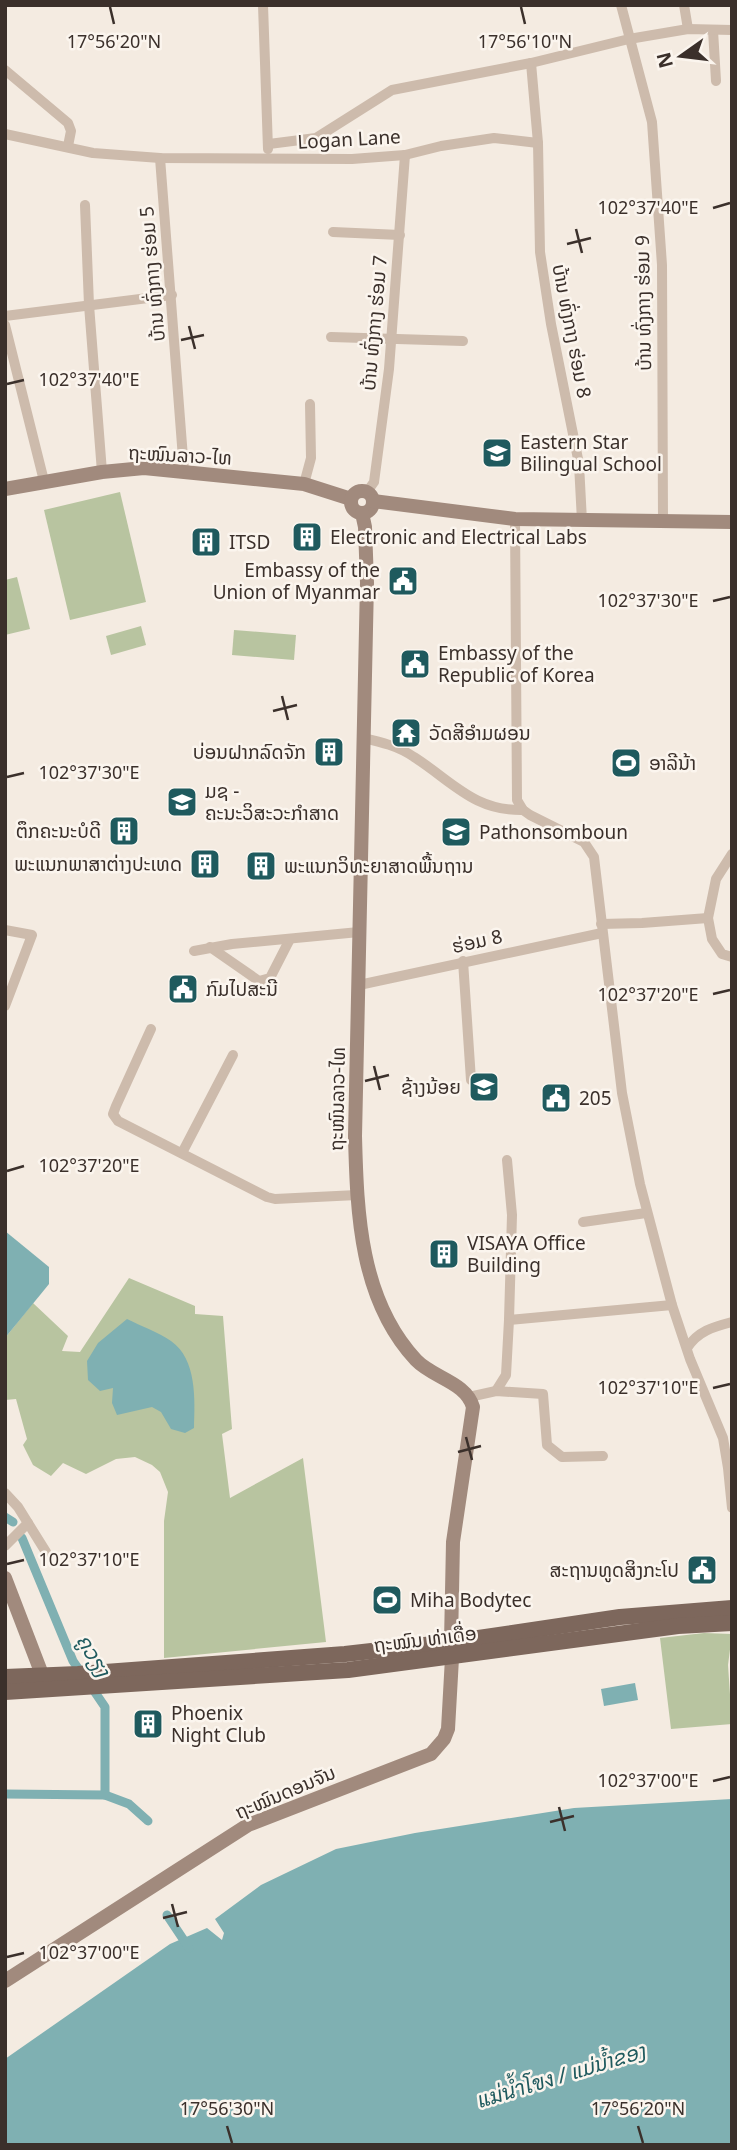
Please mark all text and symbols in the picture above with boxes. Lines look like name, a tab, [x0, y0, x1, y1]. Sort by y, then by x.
north arrow	[646, 21, 716, 91]
text: 17°56'20"N	[67, 29, 161, 53]
text: 17°56'10"N	[478, 29, 572, 53]
text: N	[650, 49, 679, 71]
street label: Logan Lane	[297, 123, 401, 155]
text: 102°37'40"E	[597, 195, 699, 219]
street label: ບ້ານ ທົ່ງກາງ ຮ່ອມ 5	[133, 205, 171, 343]
street label: ບ້ານ ທົ່ງກາງ ຮ່ອມ 9	[629, 235, 657, 371]
street label: ບ້ານ ທົ່ງກາງ ຮ່ອມ 7	[355, 254, 393, 392]
street label: ບ້ານ ທົ່ງກາງ ຮ່ອມ 8	[546, 262, 598, 400]
text: 102°37'40"E	[38, 367, 140, 391]
place label: Eastern Star Bilingual School	[520, 429, 662, 477]
school or university icon: Eastern Star Bilingual School	[480, 436, 514, 470]
street label: ຖະໜົນລາວ-ໄທ	[127, 439, 233, 471]
building icon: Electronic and Electrical Labs	[290, 520, 324, 554]
place label: Electronic and Electrical Labs	[330, 524, 587, 550]
building icon: ITSD	[189, 525, 223, 559]
place label: ITSD	[229, 529, 270, 555]
place label: Embassy of the Union of Myanmar	[213, 557, 380, 605]
public building icon: Embassy of the Union of Myanmar	[386, 564, 420, 598]
text: 102°37'30"E	[597, 588, 699, 612]
place label: Embassy of the Republic of Korea	[438, 640, 595, 688]
public building icon: Embassy of the Republic of Korea	[398, 647, 432, 681]
temple icon: ວັດສີອຳມຜອນ	[389, 716, 423, 750]
place label: ວັດສີອຳມຜອນ	[429, 720, 531, 746]
building icon: ບ່ອນຝາກລົດຈັກ	[312, 735, 346, 769]
place label: ບ່ອນຝາກລົດຈັກ	[193, 739, 306, 765]
sports icon: ອາລີນ້າ	[609, 746, 643, 780]
place label: ອາລີນ້າ	[649, 750, 696, 776]
text: 102°37'30"E	[38, 760, 140, 784]
place label: ມຊ - ຄະນະວິສະວະກຳສາດ	[205, 778, 339, 826]
school or university icon: ມຊ - ຄະນະວິສະວະກຳສາດ	[165, 785, 199, 819]
building icon: ຕຶກຄະນະບໍດີ	[107, 814, 141, 848]
school or university icon: Pathonsomboun	[439, 815, 473, 849]
place label: ຕຶກຄະນະບໍດີ	[16, 818, 101, 844]
place label: Pathonsomboun	[479, 819, 628, 845]
building icon: ພະແນກພາສາຕ່າງປະເທດ	[188, 847, 222, 881]
building icon: ພະແນກວິທະຍາສາດພື້ນຖານ	[244, 849, 278, 883]
place label: ພະແນກພາສາຕ່າງປະເທດ	[14, 851, 182, 877]
place label: ພະແນກວິທະຍາສາດພື້ນຖານ	[284, 851, 473, 879]
street label: ຮ່ອມ 8	[449, 923, 505, 959]
public building icon: ກົມໄປສະນີ	[166, 972, 200, 1006]
place label: ກົມໄປສະນີ	[206, 976, 278, 1002]
text: 102°37'20"E	[597, 982, 699, 1006]
street label: ຖະໜົນລາວ-ໄທ	[323, 1047, 351, 1151]
school or university icon: ຊ້າງນ້ອຍ	[467, 1070, 501, 1104]
place label: ຊ້າງນ້ອຍ	[401, 1074, 461, 1100]
public building icon: 205	[539, 1081, 573, 1115]
place label: 205	[579, 1085, 612, 1111]
text: 102°37'20"E	[38, 1153, 140, 1177]
place label: VISAYA Office Building	[467, 1230, 586, 1278]
building icon: VISAYA Office Building	[427, 1237, 461, 1271]
text: 102°37'10"E	[597, 1375, 699, 1399]
text: 102°37'10"E	[38, 1547, 140, 1571]
public building icon: ສະຖານທູດສິງກະໂປ	[685, 1553, 719, 1587]
place label: ສະຖານທູດສິງກະໂປ	[550, 1557, 679, 1583]
sports icon: Miha Bodytec	[370, 1583, 404, 1617]
place label: Miha Bodytec	[410, 1587, 531, 1613]
street label: ຖະໝົນ ທ່າເດື່ອ	[372, 1619, 478, 1658]
water label: ຄູວຽງ	[71, 1629, 118, 1683]
place label: Phoenix Night Club	[171, 1700, 266, 1748]
building icon: Phoenix Night Club	[131, 1707, 165, 1741]
street label: ຖະໝົນດອນຈັນ	[231, 1759, 339, 1825]
text: 102°37'00"E	[597, 1768, 699, 1792]
text: 102°37'00"E	[38, 1940, 140, 1964]
water label: แม่น้ำโขง / ແມ່ນ້ຳຂອງ	[473, 2033, 650, 2114]
text: 17°56'30"N	[180, 2096, 274, 2120]
text: 17°56'20"N	[591, 2096, 685, 2120]

